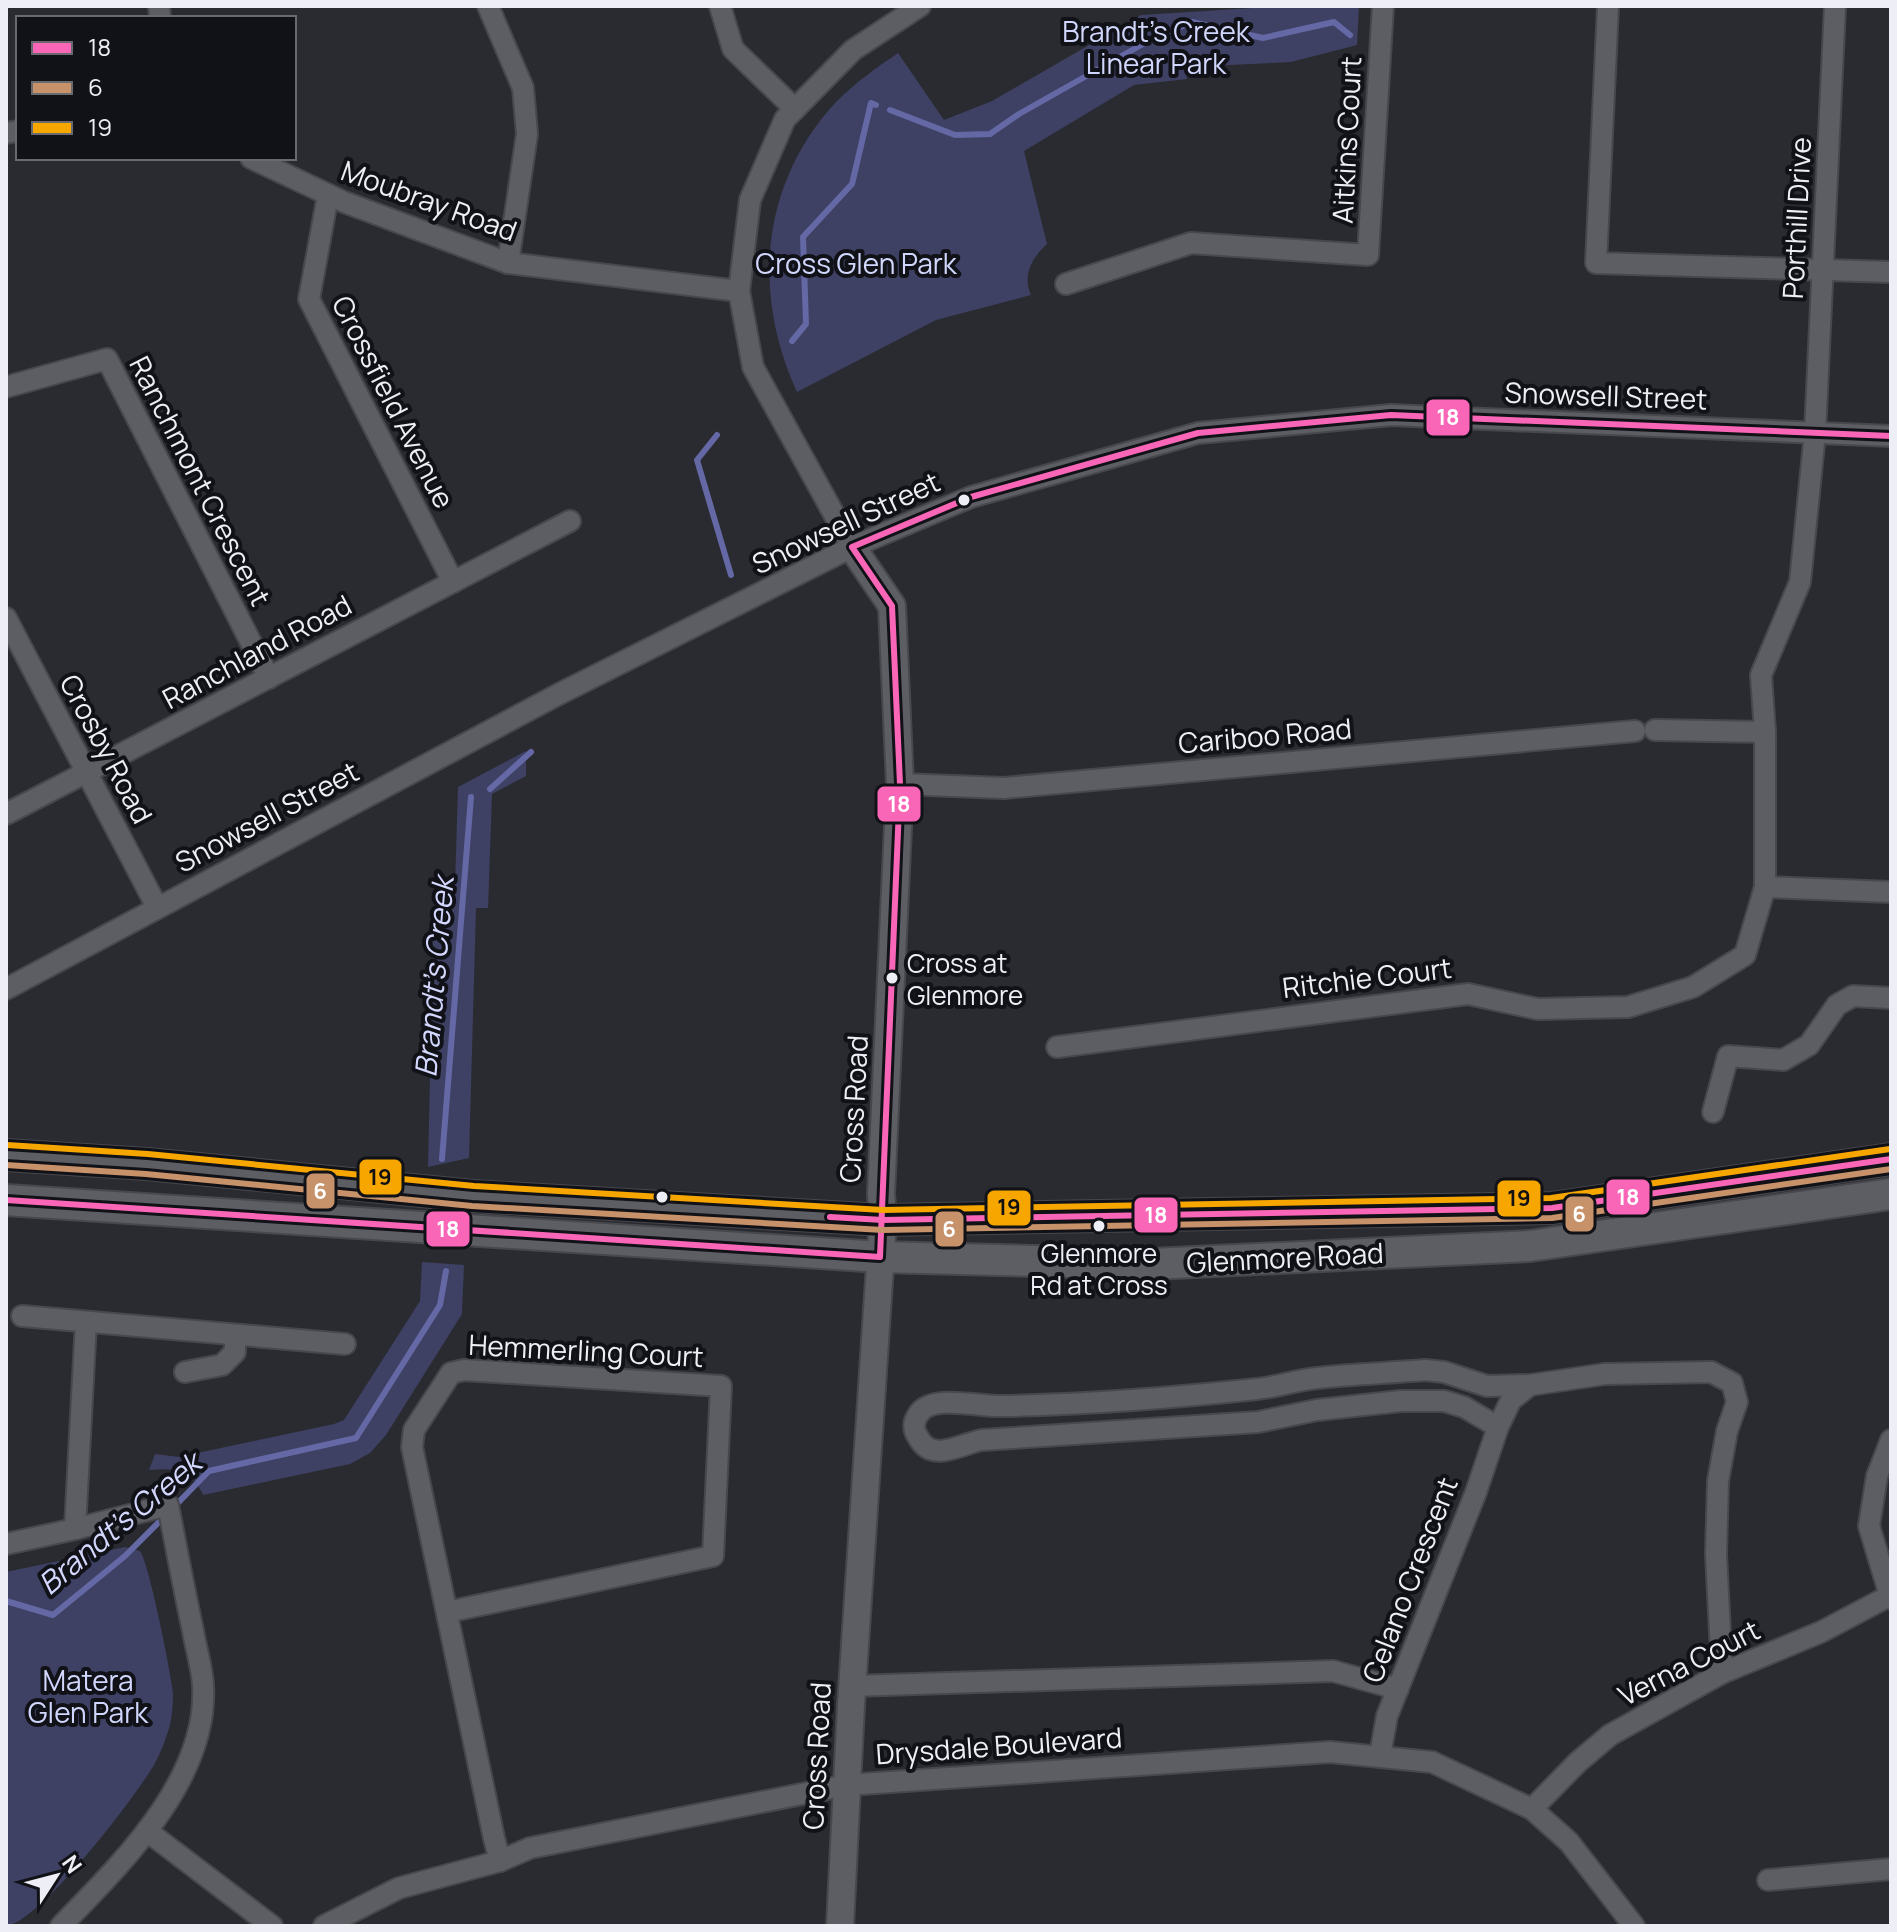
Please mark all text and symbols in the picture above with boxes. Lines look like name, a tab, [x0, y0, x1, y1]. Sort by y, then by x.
park label: Brandt's Creek Linear Park	[1062, 12, 1251, 82]
legend	[16, 16, 296, 160]
text: 18	[88, 30, 111, 63]
street label: Aitkins Court	[1323, 55, 1369, 225]
text: 6	[88, 70, 103, 103]
text: 19	[88, 110, 112, 143]
street label: Porthill Drive	[1773, 136, 1819, 300]
street label: Moubray Road	[336, 151, 522, 249]
park label: Cross Glen Park	[755, 244, 958, 282]
street label: Crossfield Avenue	[324, 289, 464, 514]
street label: Ranchmont Crescent	[121, 349, 280, 612]
street label: Snowsell Street	[1504, 372, 1708, 418]
line badge: 18	[1425, 398, 1471, 437]
text: 18	[1436, 402, 1460, 432]
street label: Snowsell Street	[746, 462, 945, 582]
unlabelled marker	[956, 492, 972, 508]
street label: Ranchland Road	[155, 585, 358, 717]
street label: Crosby Road	[52, 667, 162, 830]
street label: Cariboo Road	[1177, 708, 1353, 762]
street label: Snowsell Street	[168, 752, 365, 880]
line badge: 18	[876, 785, 922, 823]
text: 18	[887, 789, 911, 819]
water label: Brandt's Creek	[404, 871, 463, 1079]
place label: Cross at Glenmore	[907, 945, 1023, 1013]
street label: Ritchie Court	[1280, 948, 1454, 1006]
marker: Cross at Glenmore	[884, 970, 900, 986]
street label: Cross Road	[830, 1034, 876, 1184]
line badge: 19	[358, 1158, 403, 1196]
text: 19	[368, 1162, 392, 1192]
line badge: 6	[305, 1172, 336, 1210]
text: 6	[313, 1176, 327, 1206]
line badge: 18	[1605, 1178, 1651, 1216]
line badge: 19	[1496, 1179, 1542, 1218]
text: 18	[1616, 1182, 1640, 1212]
text: 19	[1507, 1183, 1531, 1213]
unlabelled marker	[654, 1189, 670, 1205]
line badge: 19	[986, 1189, 1032, 1227]
text: 19	[997, 1192, 1021, 1222]
line badge: 6	[1564, 1195, 1595, 1233]
line badge: 18	[1133, 1196, 1179, 1234]
text: 6	[1572, 1199, 1586, 1229]
text: 18	[1144, 1200, 1168, 1230]
line badge: 18	[425, 1210, 471, 1248]
line badge: 6	[934, 1210, 965, 1248]
text: 18	[436, 1214, 460, 1244]
text: 6	[942, 1214, 956, 1244]
marker: Glenmore Rd at Cross	[1091, 1218, 1107, 1234]
street label: Glenmore Road	[1185, 1233, 1384, 1281]
place label: Glenmore Rd at Cross	[1030, 1235, 1168, 1303]
street label: Hemmerling Court	[468, 1325, 705, 1375]
water label: Brandt's Creek	[29, 1440, 212, 1603]
street label: Celano Crescent	[1352, 1472, 1466, 1688]
street label: Verna Court	[1611, 1610, 1766, 1714]
park label: Matera Glen Park	[28, 1661, 149, 1731]
street label: Cross Road	[793, 1681, 839, 1831]
street label: Drysdale Boulevard	[874, 1717, 1123, 1773]
north arrow	[16, 1836, 96, 1916]
text: N	[55, 1849, 89, 1879]

